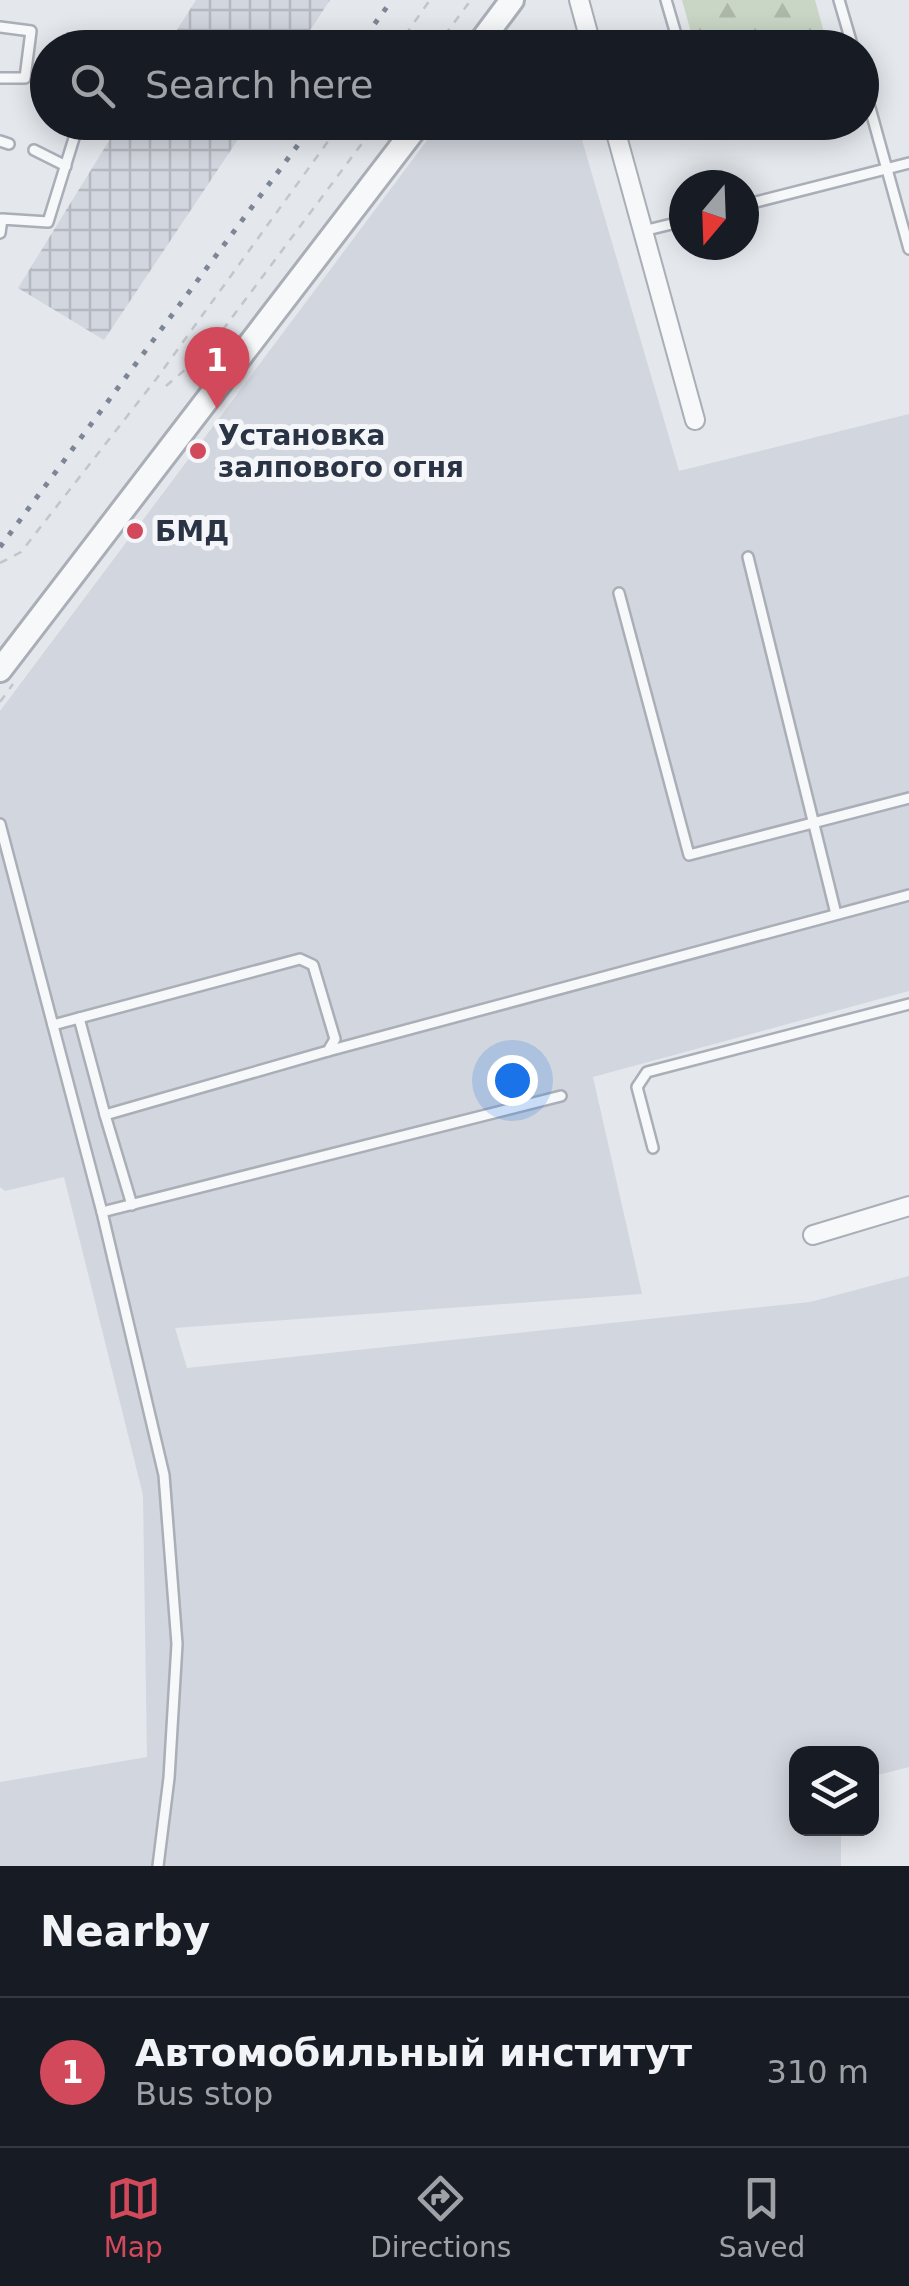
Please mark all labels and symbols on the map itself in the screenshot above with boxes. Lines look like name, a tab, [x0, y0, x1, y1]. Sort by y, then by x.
north arrow	[669, 170, 759, 260]
pin: 1	[184, 326, 250, 409]
place label: Установка залпового огня	[218, 419, 464, 484]
marker: Установка залпового огня	[187, 440, 209, 462]
place label: БМД	[155, 515, 229, 548]
marker: БМД	[124, 520, 146, 542]
your location	[487, 1055, 538, 1106]

